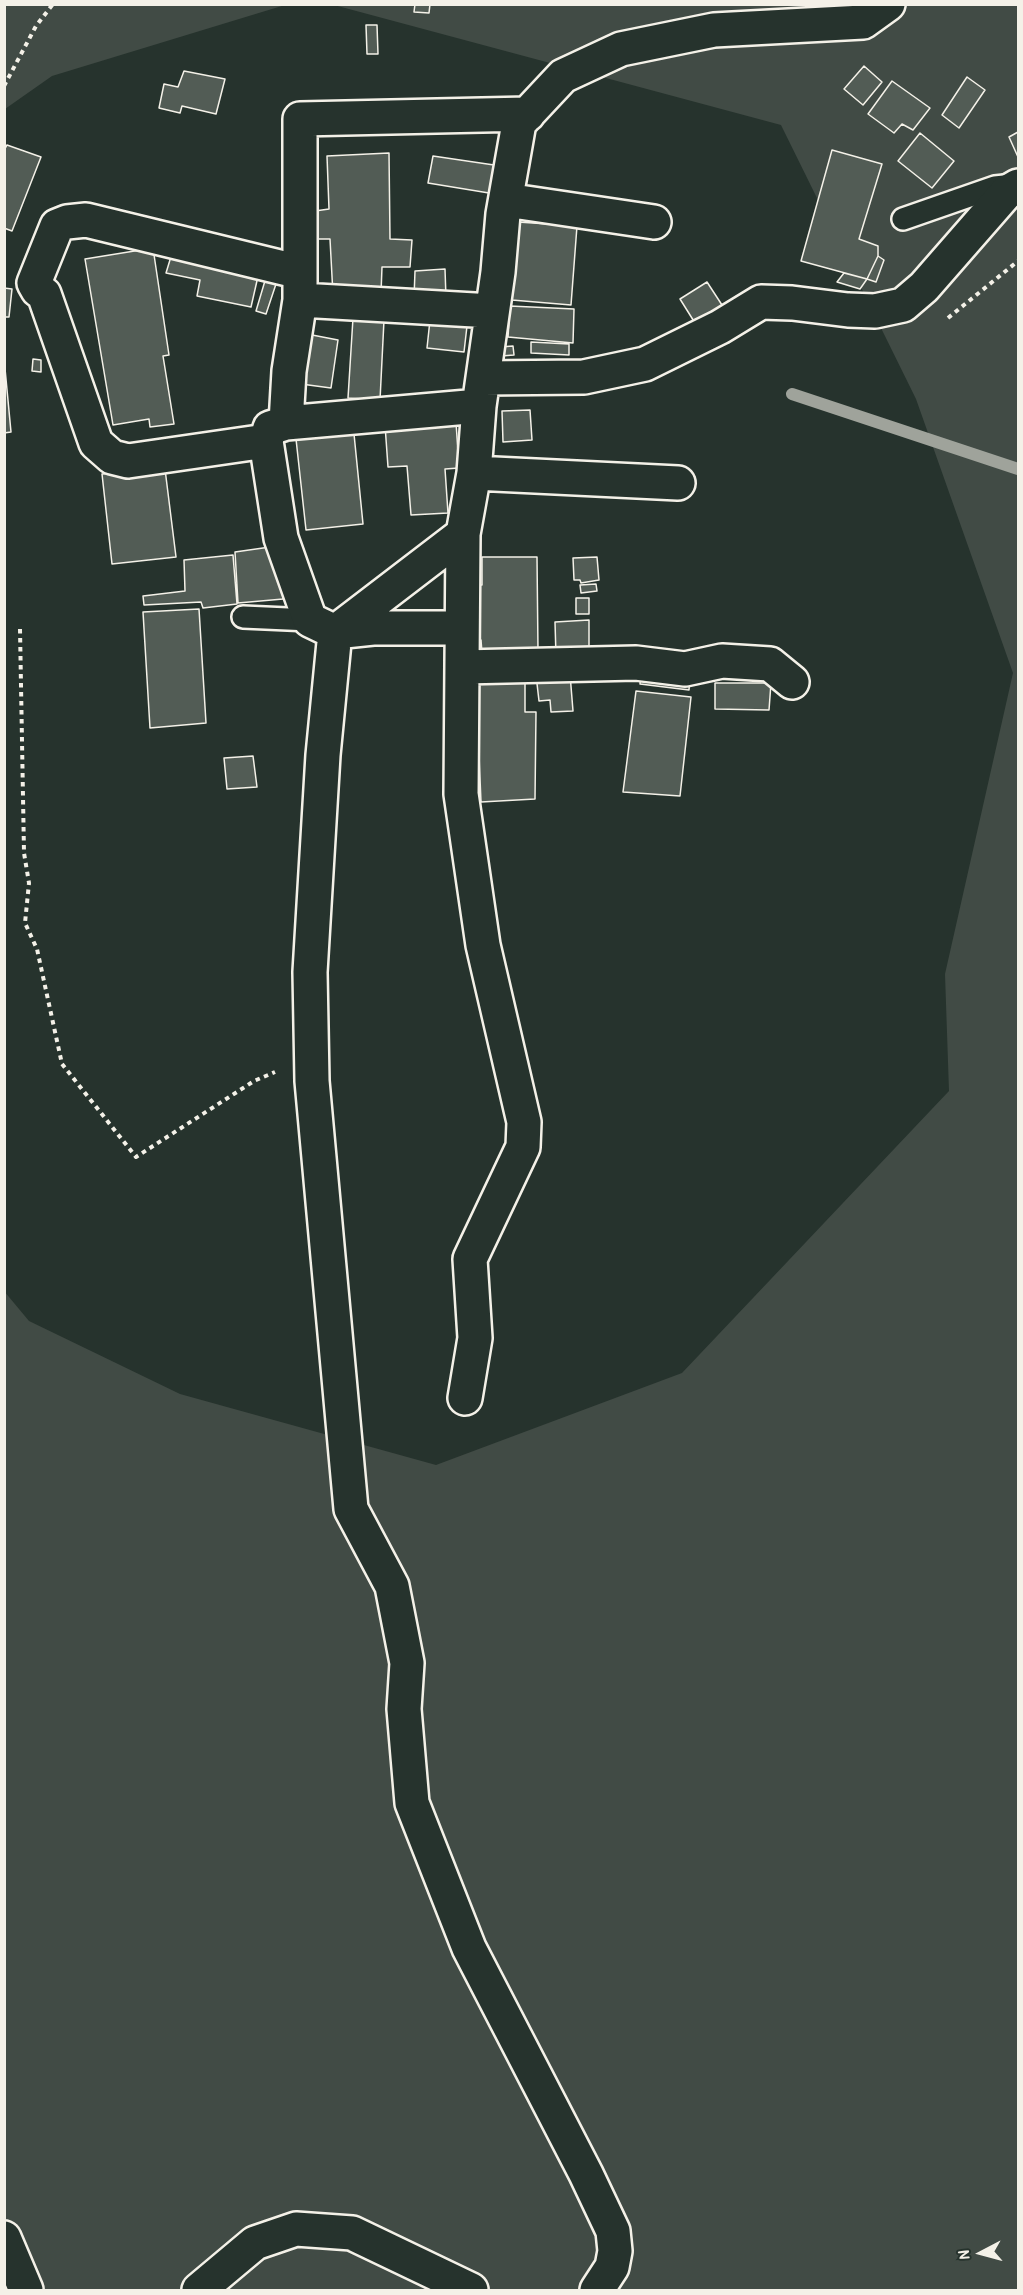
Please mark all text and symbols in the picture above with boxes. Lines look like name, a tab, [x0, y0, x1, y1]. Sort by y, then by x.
north arrow	[951, 2223, 1011, 2283]
text: N	[952, 2250, 974, 2260]

